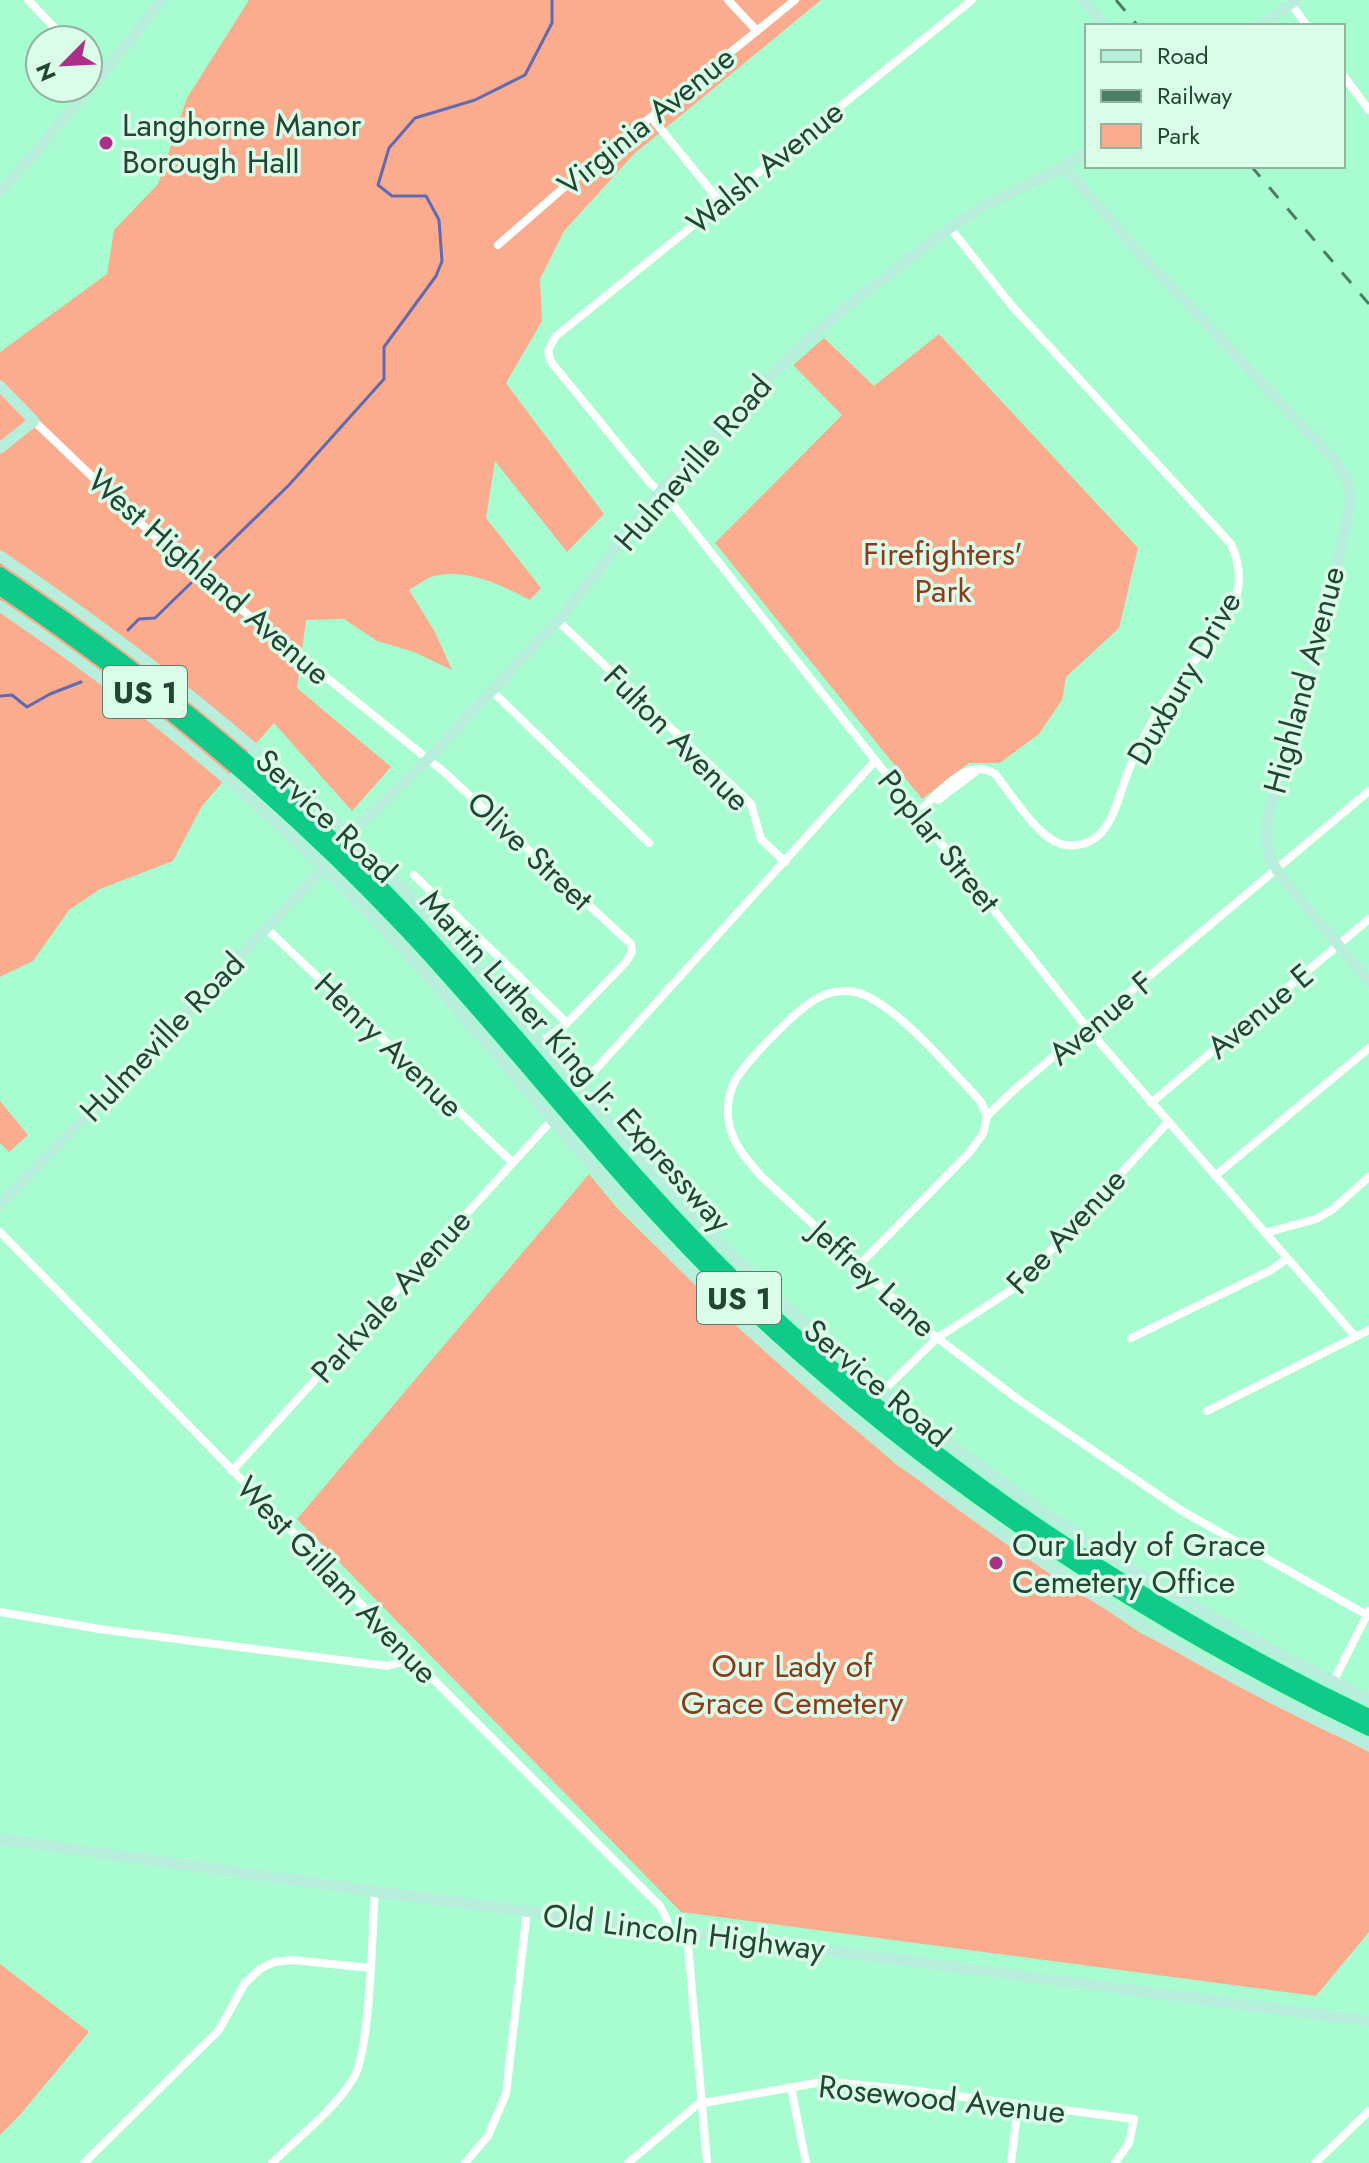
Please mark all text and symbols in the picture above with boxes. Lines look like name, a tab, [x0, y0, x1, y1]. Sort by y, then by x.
north arrow	[24, 24, 104, 104]
legend	[1085, 24, 1345, 168]
street label: Virginia Avenue	[547, 35, 745, 207]
text: Road	[1157, 38, 1209, 73]
text: N	[28, 58, 64, 87]
text: Railway	[1157, 78, 1232, 113]
street label: Walsh Avenue	[677, 89, 853, 245]
place label: Langhorne Manor Borough Hall	[122, 102, 362, 185]
text: Park	[1157, 118, 1200, 153]
marker: Langhorne Manor Borough Hall	[97, 134, 115, 152]
street label: Hulmeville Road	[603, 365, 783, 561]
street label: West Highland Avenue	[77, 458, 341, 696]
park label: Firefighters' Park	[863, 531, 1023, 614]
street label: Highland Avenue	[1252, 561, 1356, 799]
street label: Duxbury Drive	[1116, 583, 1252, 773]
street label: Fulton Avenue	[593, 654, 761, 822]
road number: US 1	[103, 666, 187, 718]
street label: Service Road	[245, 738, 407, 894]
street label: Poplar Street	[867, 760, 1011, 923]
street label: Olive Street	[457, 781, 603, 922]
street label: Martin Luther King Jr. Expressway	[409, 880, 743, 1243]
street label: Hulmeville Road	[69, 942, 255, 1132]
street label: Avenue E	[1197, 953, 1323, 1069]
street label: Avenue F	[1038, 960, 1164, 1076]
street label: Henry Avenue	[304, 962, 474, 1128]
street label: Fee Avenue	[996, 1158, 1136, 1304]
street label: Parkvale Avenue	[300, 1199, 482, 1393]
street label: Jeffrey Lane	[797, 1207, 946, 1348]
road number: US 1	[697, 1272, 781, 1324]
street label: Service Road	[794, 1308, 960, 1458]
street label: West Gillam Avenue	[226, 1466, 448, 1694]
place label: Our Lady of Grace Cemetery Office	[1012, 1522, 1266, 1605]
marker: Our Lady of Grace Cemetery Office	[987, 1554, 1005, 1572]
park label: Our Lady of Grace Cemetery	[681, 1643, 904, 1726]
street label: Old Lincoln Highway	[540, 1892, 828, 1972]
street label: Rosewood Avenue	[816, 2063, 1068, 2135]

